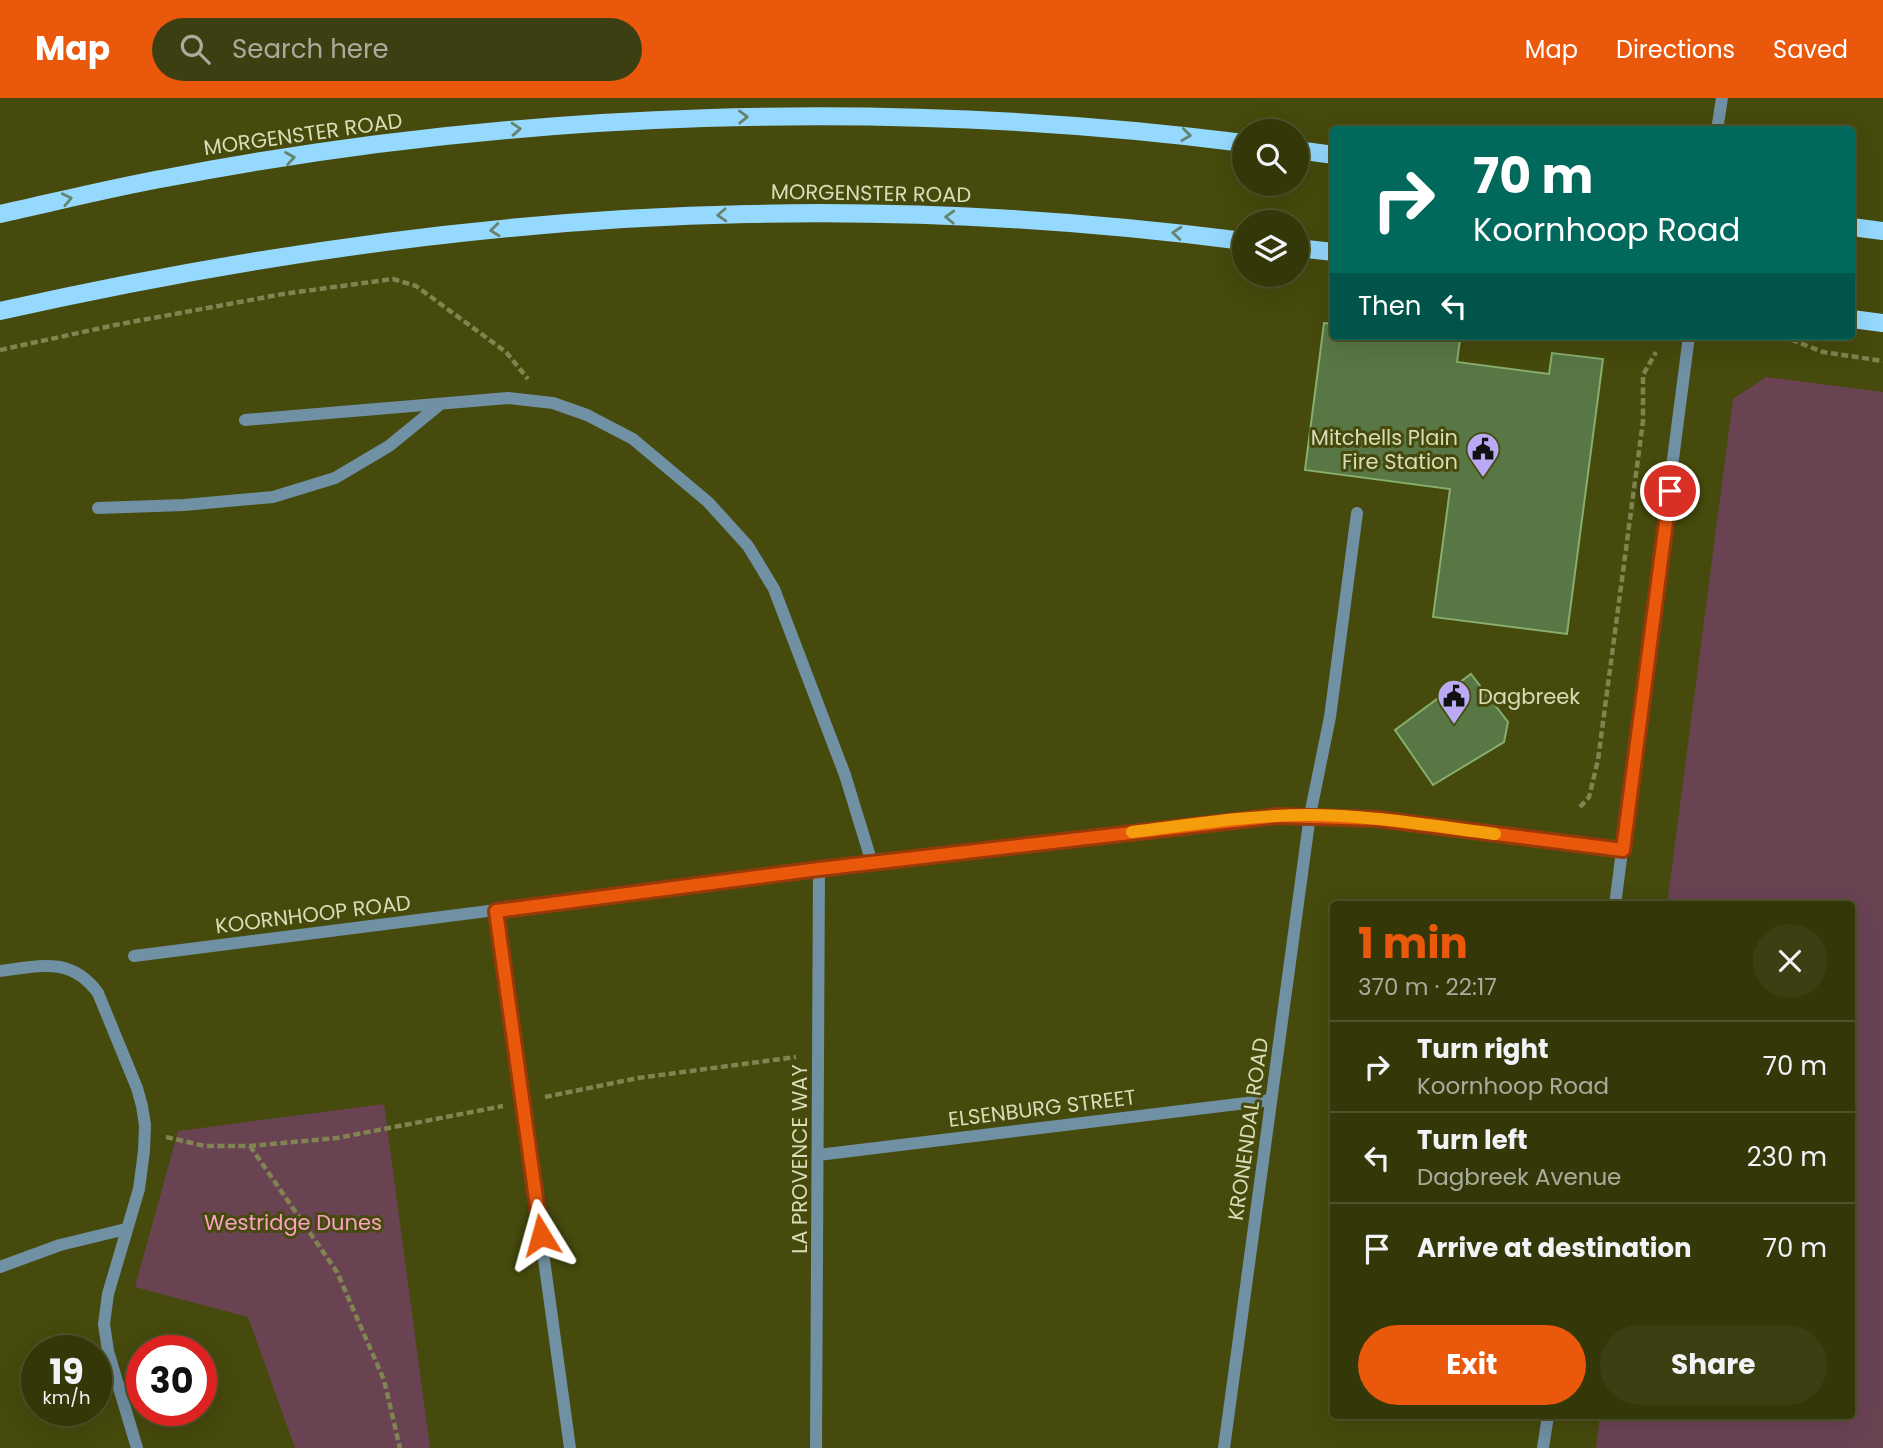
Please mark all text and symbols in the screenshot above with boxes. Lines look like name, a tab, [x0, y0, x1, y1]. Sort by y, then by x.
search box	[152, 18, 642, 81]
text: Map	[35, 25, 110, 72]
icon: search	[176, 30, 214, 68]
text: Search here	[232, 31, 389, 67]
text: Map	[1525, 33, 1578, 66]
text: Directions	[1616, 33, 1735, 66]
text: Saved	[1773, 33, 1848, 66]
street label: MORGENSTER ROAD	[202, 106, 404, 162]
one-way arrow	[738, 109, 749, 125]
map controls	[1232, 119, 1309, 287]
button: search	[1232, 119, 1309, 196]
one-way arrow	[511, 122, 522, 137]
one-way arrow	[1180, 128, 1191, 143]
text: 70 m	[1473, 142, 1593, 210]
one-way arrow	[284, 151, 296, 166]
icon: right	[1358, 154, 1449, 245]
street label: MORGENSTER ROAD	[771, 177, 971, 209]
one-way arrow	[61, 193, 73, 208]
one-way arrow	[716, 207, 727, 222]
text: Koornhoop Road	[1473, 207, 1740, 252]
one-way arrow	[944, 210, 955, 225]
button: layers	[1232, 210, 1309, 287]
one-way arrow	[489, 222, 500, 237]
one-way arrow	[1171, 226, 1182, 241]
icon: left	[1435, 287, 1473, 325]
text: Then	[1358, 288, 1421, 324]
place label: Mitchells Plain Fire Station	[1311, 423, 1458, 476]
public building icon: Mitchells Plain Fire Station	[1464, 430, 1502, 479]
pin	[1640, 461, 1700, 521]
icon: arrive	[1651, 472, 1689, 510]
public building icon: Dagbreek	[1435, 677, 1473, 726]
place label: Dagbreek	[1478, 682, 1580, 711]
street label: KOORNHOOP ROAD	[214, 888, 412, 940]
text: 1 min	[1358, 914, 1468, 973]
button: close	[1753, 924, 1827, 998]
text: 370 m · 22:17	[1358, 971, 1497, 1003]
text: Turn right	[1417, 1031, 1549, 1067]
street label: KRONENDAL ROAD	[1221, 1036, 1275, 1222]
icon: right	[1358, 1048, 1396, 1086]
text: 70 m	[1763, 1048, 1827, 1084]
street label: LA PROVENCE WAY	[785, 1064, 814, 1254]
text: Koornhoop Road	[1417, 1070, 1609, 1102]
street label: ELSENBURG STREET	[947, 1082, 1137, 1134]
text: Turn left	[1417, 1122, 1528, 1158]
icon: left	[1358, 1139, 1396, 1177]
text: 230 m	[1747, 1139, 1827, 1175]
text: Dagbreek Avenue	[1417, 1161, 1621, 1193]
position arrow	[504, 1198, 578, 1272]
park label: Westridge Dunes	[204, 1208, 382, 1237]
icon: arrive	[1358, 1230, 1396, 1268]
text: Arrive at destination	[1417, 1230, 1692, 1266]
text: 70 m	[1763, 1230, 1827, 1266]
button: Exit	[1358, 1325, 1586, 1405]
button: Share	[1600, 1325, 1827, 1405]
speed limit sign: 30	[126, 1335, 217, 1426]
text: 19	[49, 1347, 84, 1396]
text: km/h	[43, 1385, 90, 1410]

